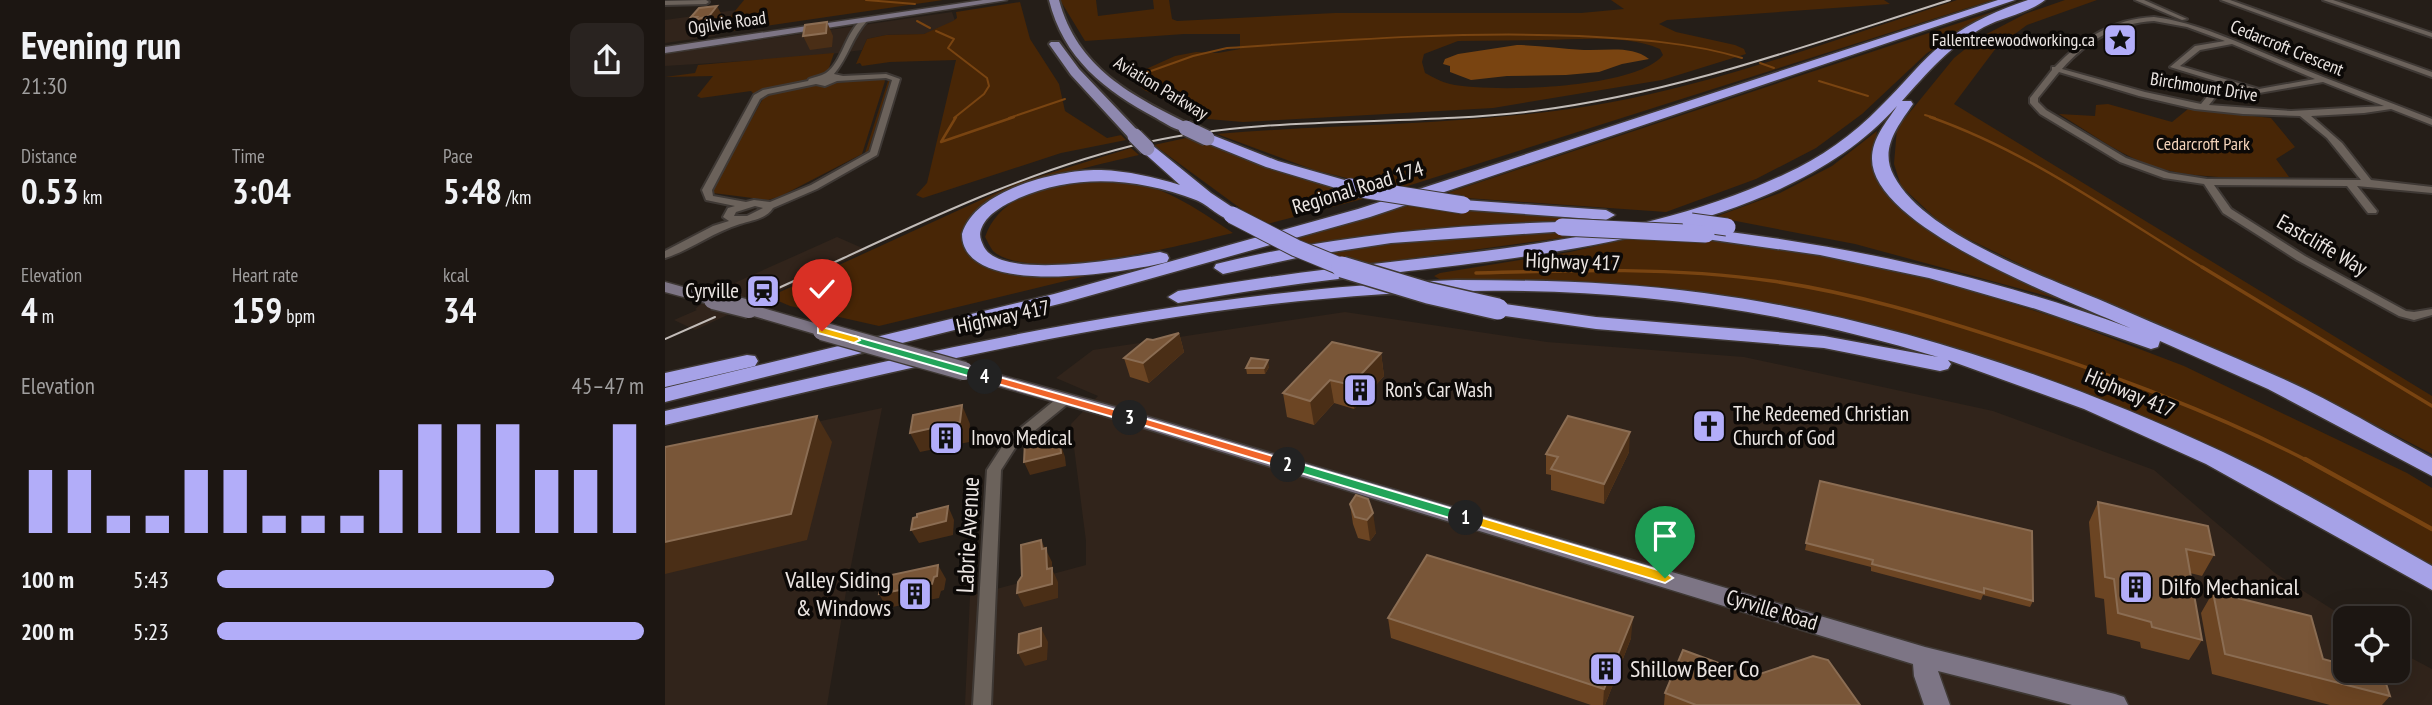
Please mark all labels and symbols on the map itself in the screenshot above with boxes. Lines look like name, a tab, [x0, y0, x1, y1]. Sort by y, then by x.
street label: Ogilvie Road	[686, 6, 767, 39]
street label: Cedarcroft Crescent	[2227, 14, 2347, 81]
place icon: Fallentreewoodworking.ca	[2101, 21, 2139, 59]
place label: Fallentreewoodworking.ca	[1932, 28, 2095, 51]
street label: Aviation Parkway	[1110, 50, 1213, 125]
street label: Birchmount Drive	[2149, 67, 2259, 106]
park label: Cedarcroft Park	[2156, 132, 2250, 155]
street label: Regional Road 174	[1289, 155, 1427, 220]
street label: Eastcliffe Way	[2272, 208, 2372, 281]
street label: Highway 417	[1525, 246, 1621, 277]
pin	[792, 259, 852, 331]
station icon: Cyrville	[744, 272, 782, 310]
place label: Cyrville	[685, 277, 739, 304]
street label: Highway 417	[954, 293, 1052, 340]
pin: 4	[967, 360, 1003, 394]
street label: Highway 417	[2081, 362, 2179, 424]
building icon: Ron's Car Wash	[1341, 371, 1379, 409]
place label: Ron's Car Wash	[1385, 376, 1493, 403]
pin: 3	[1113, 400, 1147, 436]
place label: The Redeemed Christian Church of God	[1733, 400, 1909, 451]
church icon: The Redeemed Christian Church of God	[1690, 407, 1728, 445]
building icon: Inovo Medical	[927, 419, 965, 457]
place label: Inovo Medical	[971, 424, 1072, 451]
pin: 2	[1271, 448, 1305, 482]
street label: Labrie Avenue	[949, 476, 986, 594]
pin: 1	[1449, 500, 1483, 536]
pin	[1635, 506, 1695, 578]
place label: Valley Siding & Windows	[784, 564, 891, 623]
building icon: Dilfo Mechanical	[2117, 568, 2155, 606]
place label: Dilfo Mechanical	[2161, 571, 2299, 602]
building icon: Valley Siding & Windows	[896, 575, 934, 613]
street label: Cyrville Road	[1723, 583, 1821, 636]
building icon: Shillow Beer Co	[1587, 650, 1625, 688]
place label: Shillow Beer Co	[1630, 653, 1759, 684]

